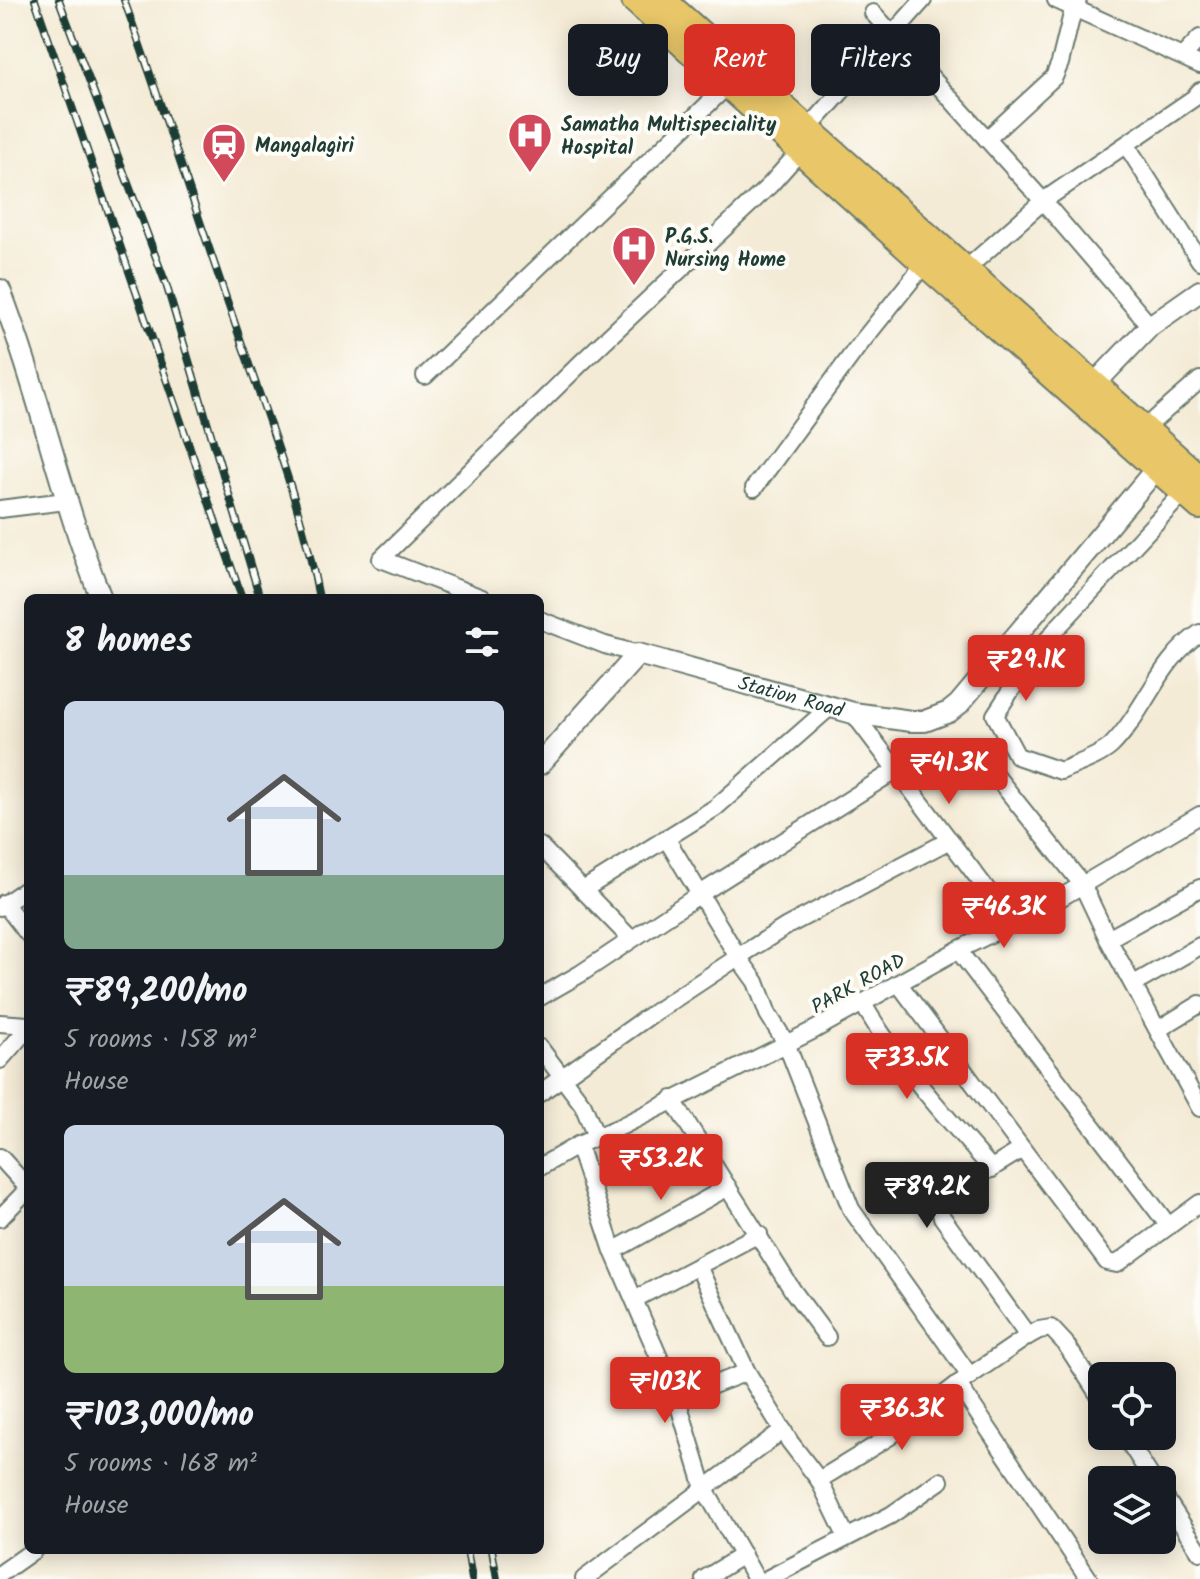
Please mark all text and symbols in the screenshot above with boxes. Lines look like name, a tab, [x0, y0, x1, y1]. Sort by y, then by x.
chip: Buy	[568, 24, 668, 96]
chip: Rent	[684, 24, 795, 96]
chip: Filters	[811, 24, 940, 96]
place label: Samatha Multispeciality Hospital	[561, 110, 777, 165]
hospital icon: Samatha Multispeciality Hospital	[506, 111, 554, 174]
station icon: Mangalagiri	[200, 121, 248, 184]
place label: Mangalagiri	[255, 131, 355, 163]
place label: P.G.S. Nursing Home	[665, 222, 786, 277]
hospital icon: P.G.S. Nursing Home	[610, 224, 658, 287]
text: 8 homes	[64, 615, 192, 669]
icon: filters	[460, 620, 504, 664]
pin: ₹29.1K	[961, 635, 1091, 703]
text: ₹29.1K	[986, 640, 1066, 682]
street label: Station Road	[734, 668, 848, 728]
pin: ₹41.3K	[884, 738, 1014, 806]
text: ₹41.3K	[909, 743, 989, 785]
icon: home	[212, 753, 356, 897]
pin: ₹46.3K	[939, 882, 1069, 950]
text: ₹46.3K	[961, 887, 1047, 929]
street label: PARK ROAD	[806, 946, 912, 1024]
text: ₹89,200/mo	[64, 965, 247, 1019]
text: 5 rooms · 158 m²	[64, 1019, 256, 1061]
pin: ₹33.5K	[842, 1033, 972, 1101]
text: ₹33.5K	[864, 1038, 950, 1080]
text: House	[64, 1061, 128, 1103]
pin: ₹53.2K	[596, 1134, 726, 1202]
text: ₹53.2K	[618, 1139, 704, 1181]
pin: ₹89.2K	[862, 1162, 992, 1230]
text: ₹89.2K	[883, 1167, 971, 1209]
icon: home	[212, 1177, 356, 1321]
pin: ₹103K	[609, 1357, 721, 1425]
text: ₹103K	[628, 1362, 702, 1404]
map controls	[1088, 1362, 1176, 1554]
button: locate	[1088, 1362, 1176, 1450]
pin: ₹36.3K	[837, 1384, 967, 1452]
text: ₹103,000/mo	[64, 1389, 254, 1443]
text: ₹36.3K	[859, 1389, 945, 1431]
text: 5 rooms · 168 m²	[64, 1443, 257, 1485]
button: layers	[1088, 1466, 1176, 1554]
text: House	[64, 1485, 128, 1527]

